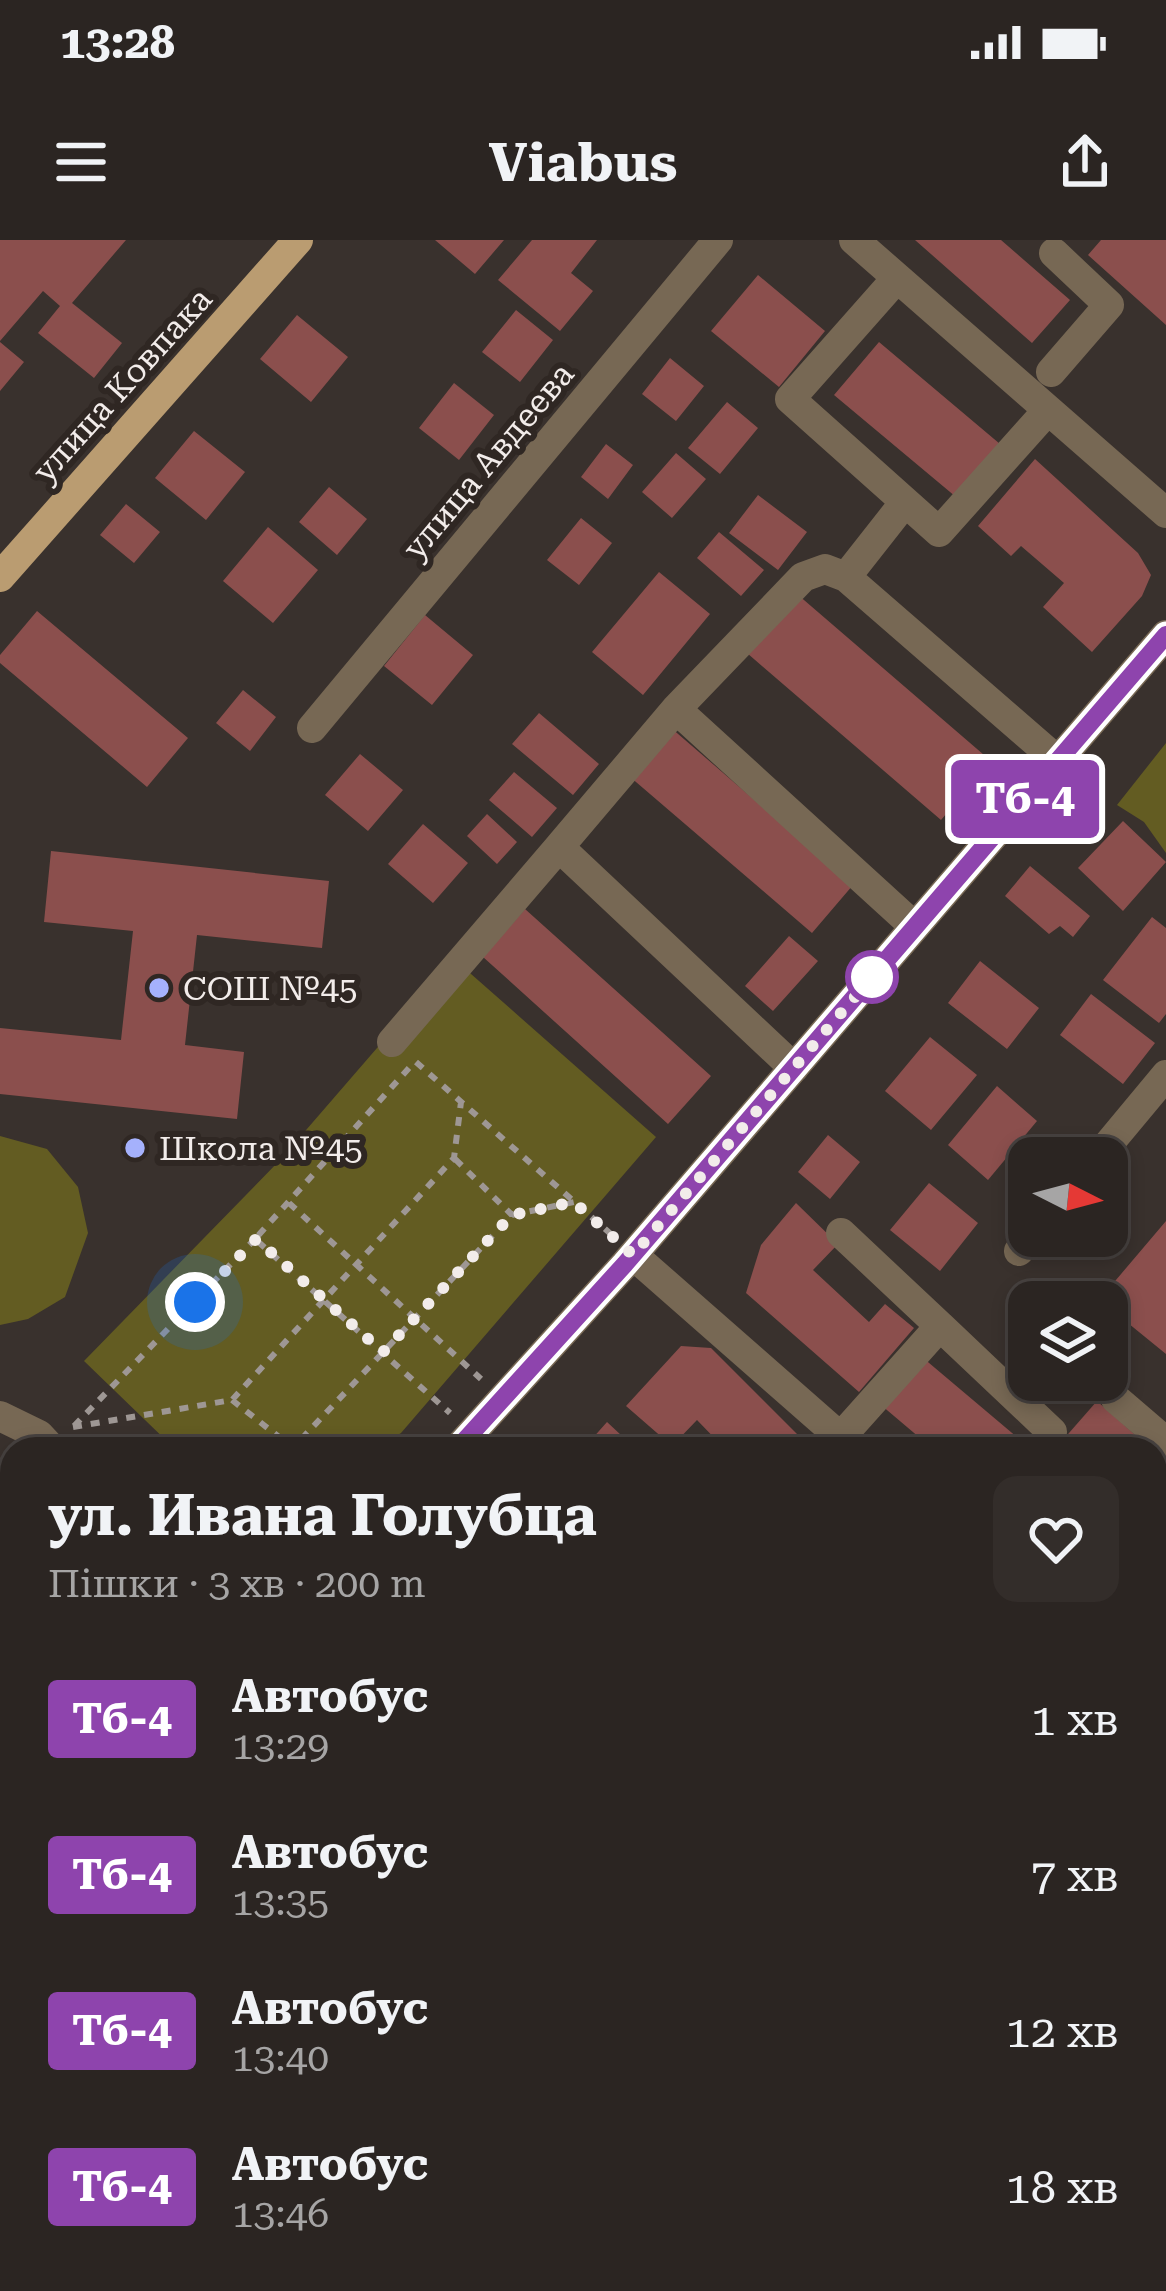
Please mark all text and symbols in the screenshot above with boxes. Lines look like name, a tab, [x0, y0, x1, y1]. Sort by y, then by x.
text: 13:28	[60, 16, 175, 69]
icon: menu	[48, 129, 114, 195]
icon: share	[1052, 129, 1118, 195]
text: Viabus	[489, 131, 677, 194]
street label: улица Ковпака	[24, 280, 220, 490]
street label: улица Авдеева	[394, 355, 582, 567]
line badge: Тб-4	[941, 760, 1109, 838]
text: Тб-4	[975, 774, 1075, 823]
unlabelled marker	[847, 952, 897, 1002]
place label: СОШ №45	[183, 969, 358, 1008]
marker: СОШ №45	[146, 975, 172, 1001]
place label: Школа №45	[159, 1129, 363, 1168]
marker: Школа №45	[122, 1135, 148, 1161]
north arrow	[1008, 1137, 1128, 1257]
map controls	[1008, 1137, 1128, 1401]
your location	[165, 1272, 225, 1332]
button: layers	[1008, 1281, 1128, 1401]
button: heart	[993, 1476, 1119, 1602]
text: ул. Ивана Голубца	[48, 1482, 597, 1549]
text: Пішки · 3 хв · 200 m	[48, 1561, 426, 1607]
text: Автобус	[232, 1670, 428, 1723]
text: 1 хв	[1031, 1693, 1119, 1746]
text: Тб-4	[72, 1694, 172, 1743]
text: 13:29	[232, 1723, 329, 1769]
text: Автобус	[232, 1826, 428, 1879]
text: 7 хв	[1031, 1849, 1119, 1902]
text: Тб-4	[72, 1850, 172, 1899]
text: 13:35	[232, 1879, 329, 1925]
text: Автобус	[232, 1982, 428, 2035]
text: 12 хв	[1005, 2005, 1119, 2058]
text: Тб-4	[72, 2006, 172, 2055]
text: 13:40	[232, 2035, 329, 2081]
text: Автобус	[232, 2138, 428, 2191]
text: 18 хв	[1005, 2161, 1119, 2214]
text: Тб-4	[72, 2162, 172, 2211]
text: 13:46	[232, 2191, 329, 2237]

